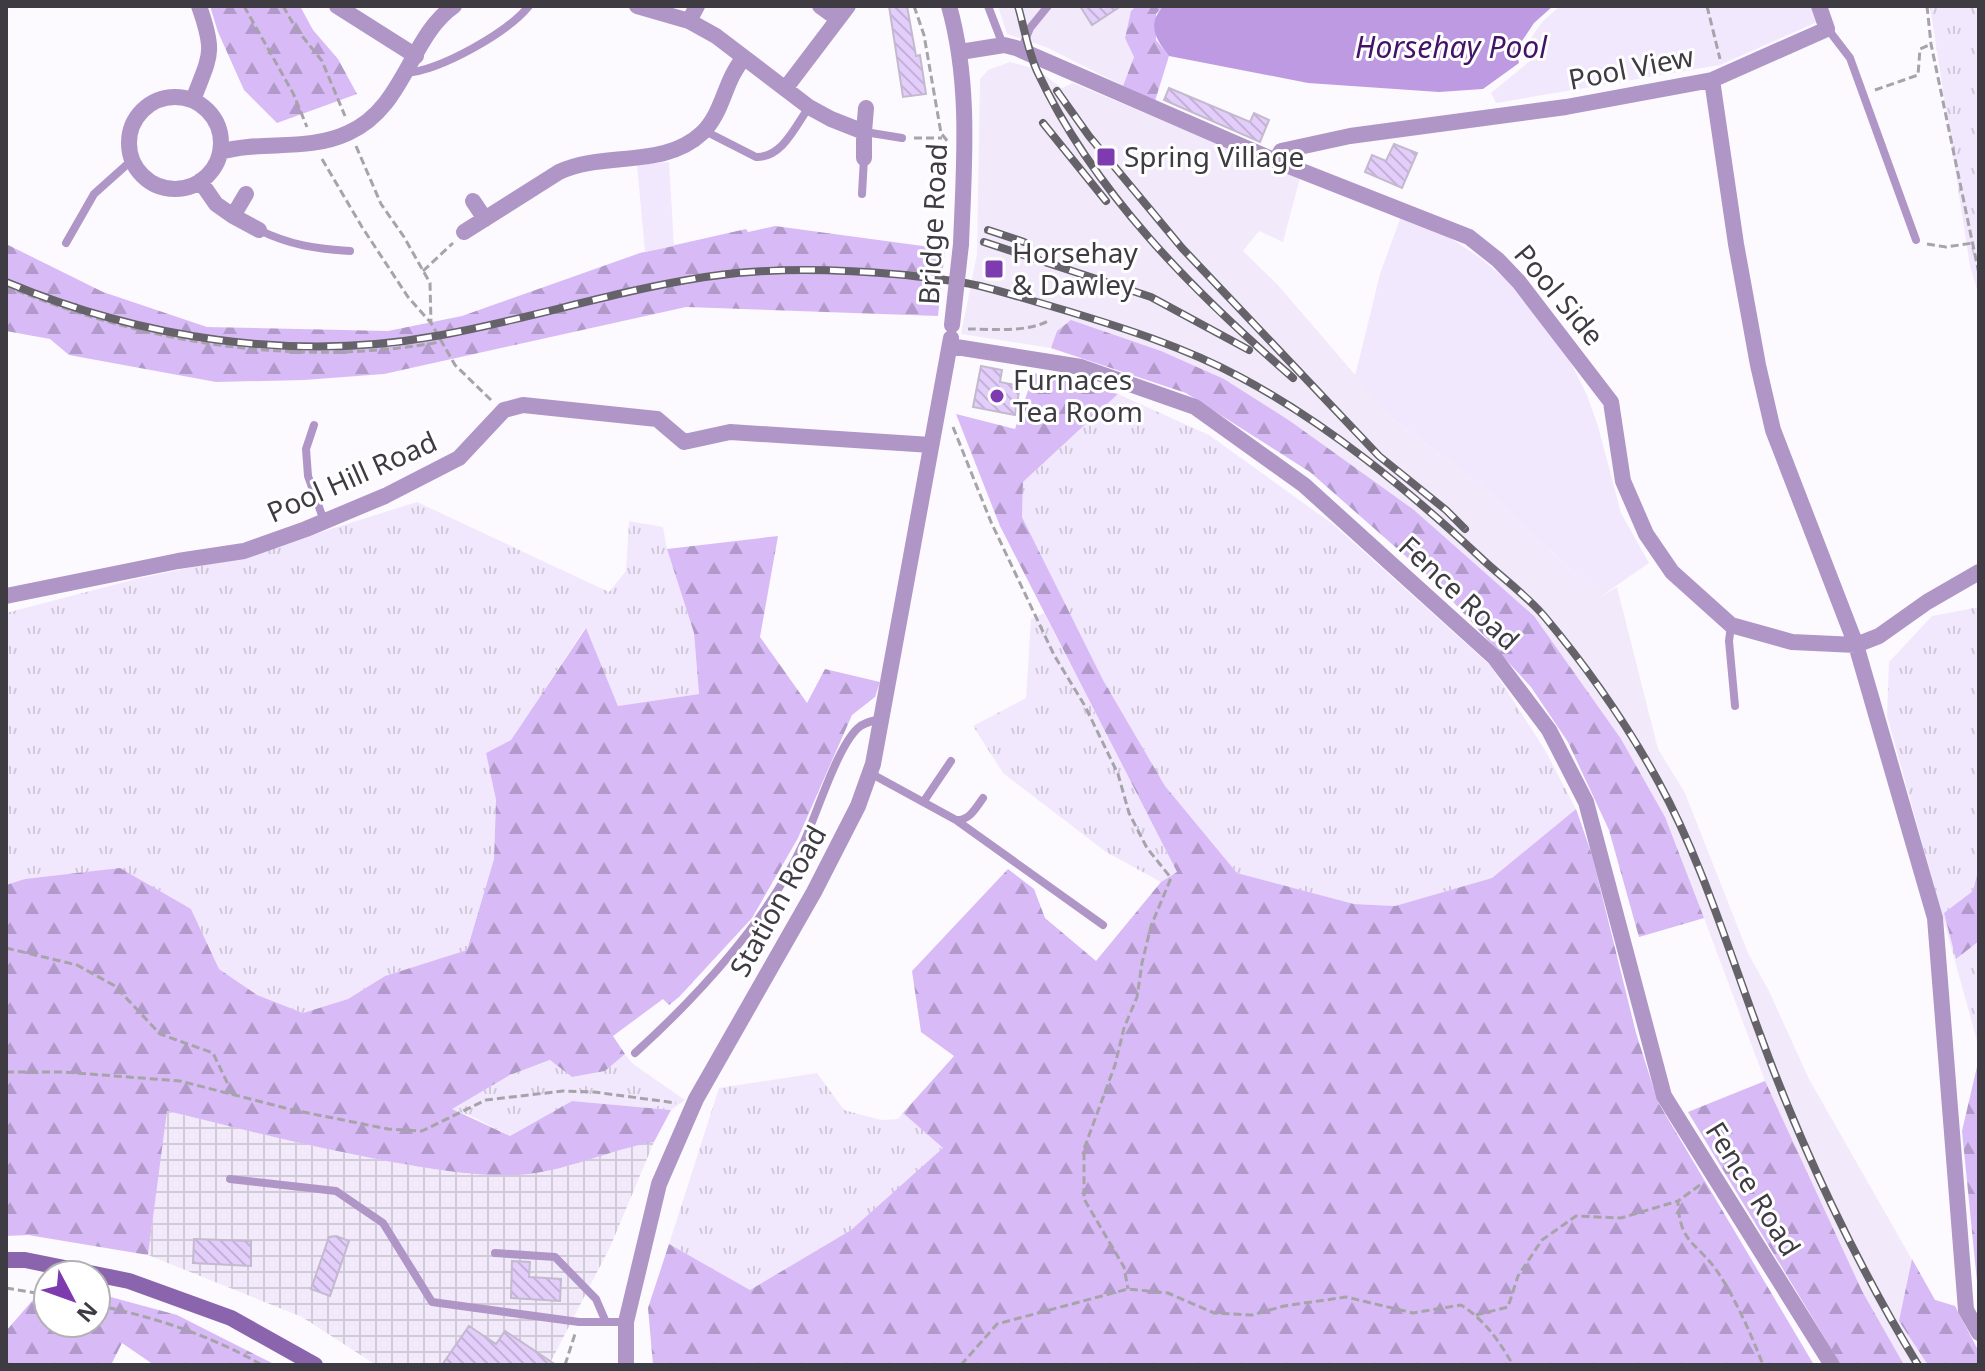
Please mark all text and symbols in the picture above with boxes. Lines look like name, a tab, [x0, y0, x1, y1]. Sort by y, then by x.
water label: Horsehay Pool	[1355, 26, 1548, 67]
street label: Pool View	[1565, 36, 1697, 98]
place label: Spring Village	[1124, 137, 1304, 175]
street label: Bridge Road	[909, 142, 955, 306]
marker: Spring Village	[1095, 146, 1117, 168]
place label: Horsehay & Dawley	[1012, 233, 1138, 303]
street label: Pool Side	[1506, 236, 1613, 353]
marker: Horsehay & Dawley	[983, 258, 1005, 280]
place label: Furnaces Tea Room	[1013, 360, 1143, 430]
marker: Furnaces Tea Room	[988, 387, 1006, 405]
street label: Pool Hill Road	[261, 422, 443, 531]
street label: Fence Road	[1391, 527, 1528, 658]
street label: Station Road	[720, 818, 834, 983]
street label: Fence Road	[1698, 1114, 1810, 1263]
north arrow	[32, 1259, 112, 1339]
text: N	[71, 1296, 105, 1329]

